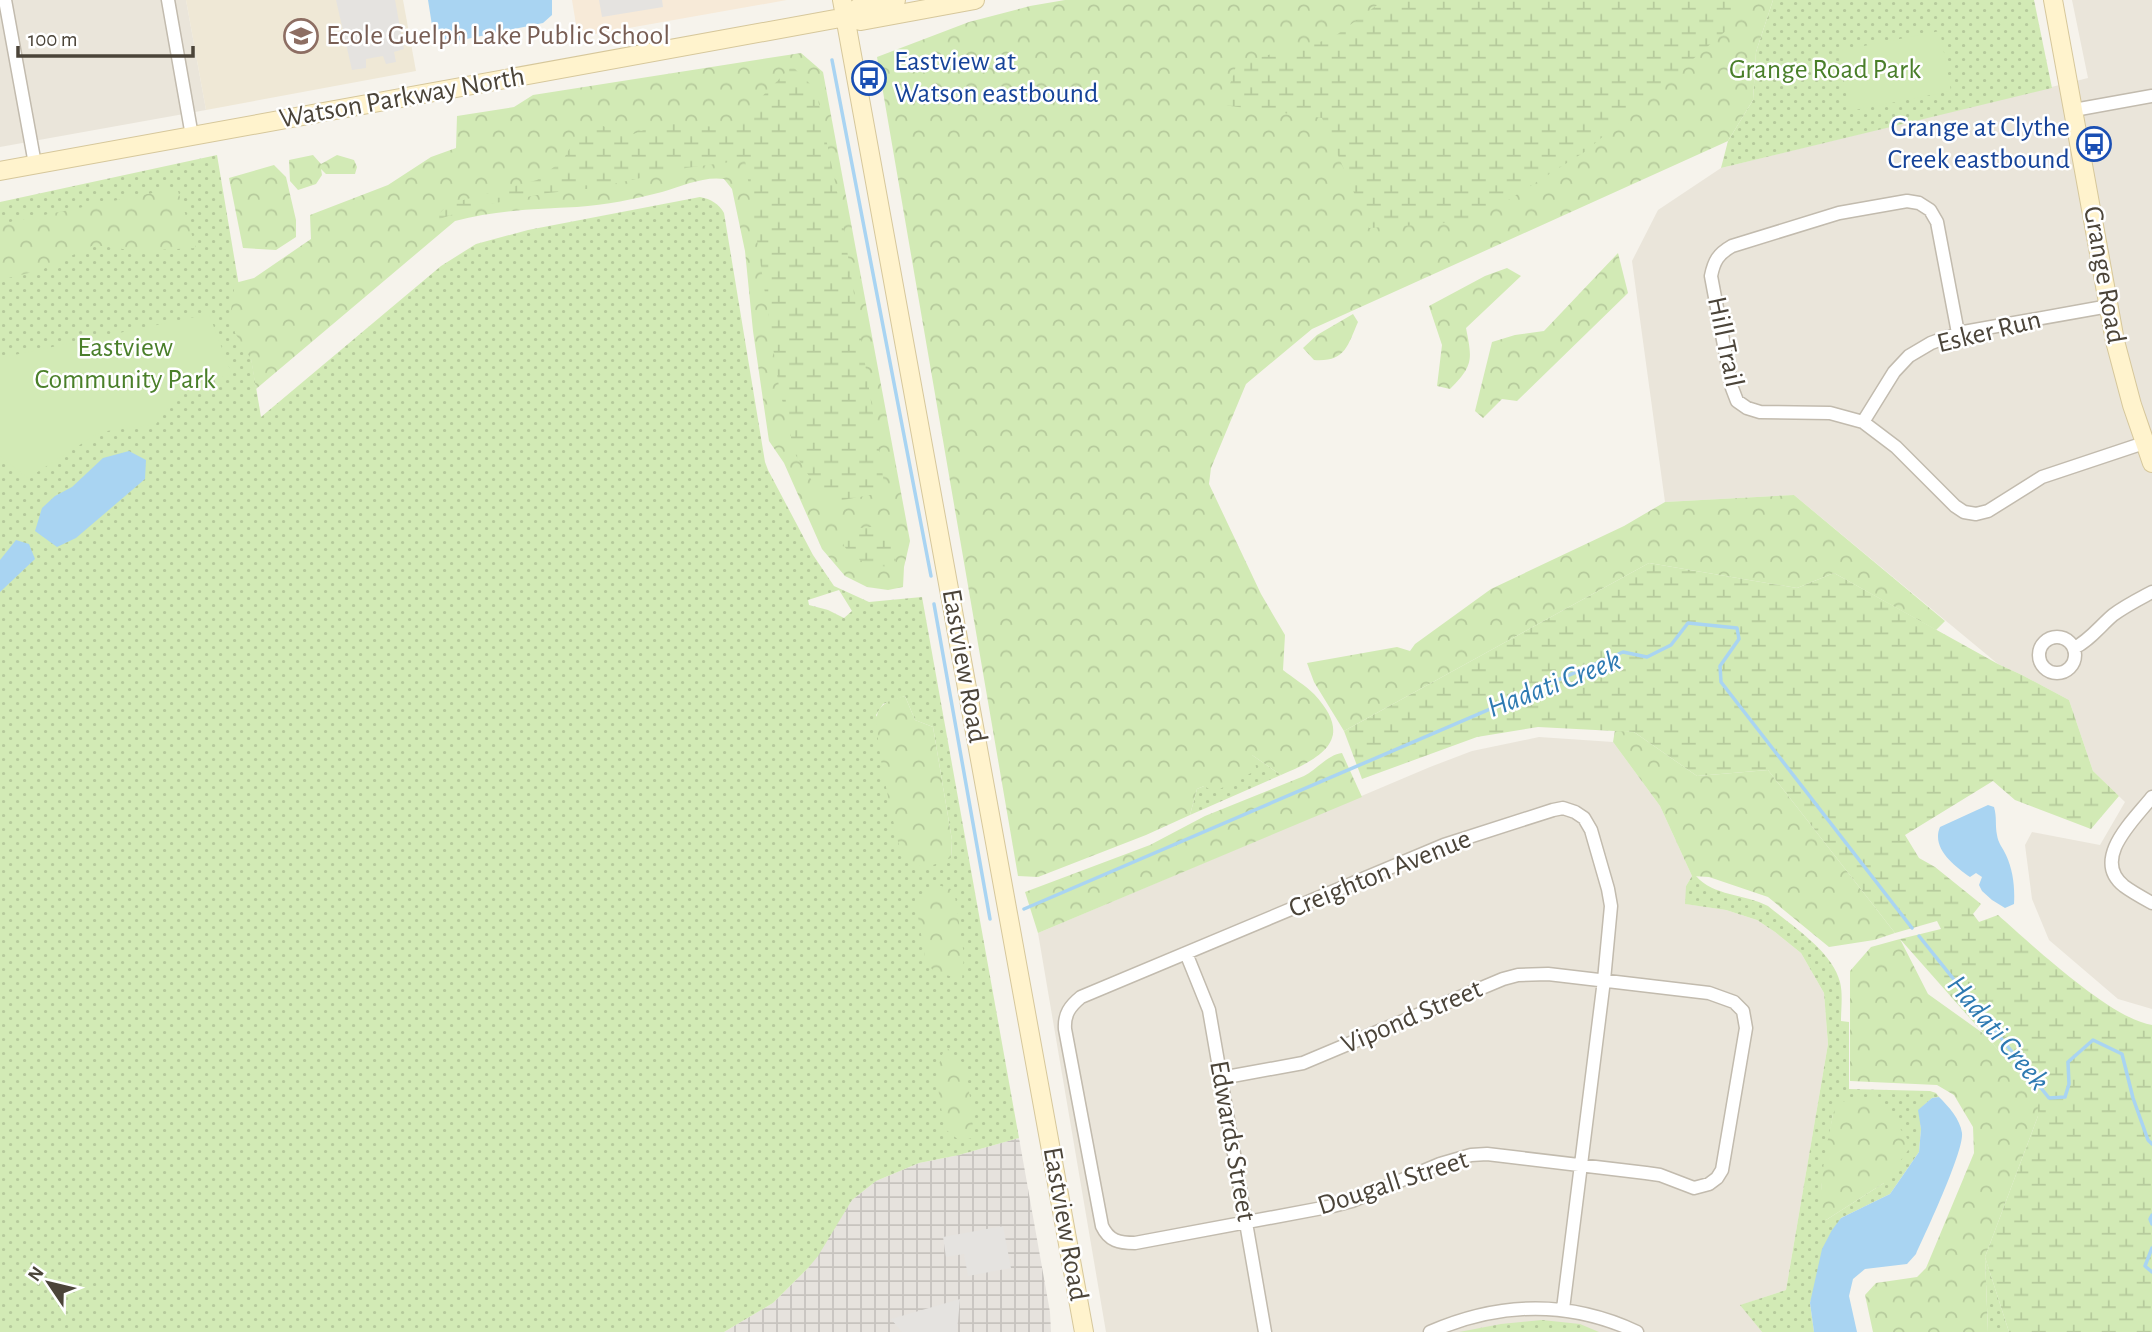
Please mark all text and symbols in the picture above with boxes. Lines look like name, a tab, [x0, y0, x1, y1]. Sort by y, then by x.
scale bar	[18, 14, 192, 58]
school or university icon: Ecole Guelph Lake Public School	[282, 17, 320, 55]
place label: Ecole Guelph Lake Public School	[326, 22, 670, 50]
text: 100 m	[28, 29, 78, 50]
place label: Eastview at Watson eastbound	[894, 48, 1099, 108]
park label: Grange Road Park	[1729, 56, 1921, 84]
bus stop icon: Eastview at Watson eastbound	[850, 59, 888, 97]
street label: Watson Parkway North	[277, 63, 527, 133]
place label: Grange at Clythe Creek eastbound	[1888, 114, 2070, 174]
bus stop icon: Grange at Clythe Creek eastbound	[2075, 125, 2113, 163]
street label: Grange Road	[2078, 204, 2130, 346]
street label: Hill Trail	[1702, 294, 1748, 390]
street label: Esker Run	[1934, 306, 2044, 358]
park label: Eastview Community Park	[34, 334, 216, 394]
street label: Eastview Road	[937, 587, 991, 745]
water label: Hadati Creek	[1483, 645, 1625, 723]
street label: Creighton Avenue	[1285, 825, 1475, 923]
water label: Hadati Creek	[1941, 970, 2055, 1096]
street label: Vipond Street	[1338, 975, 1486, 1059]
street label: Edwards Street	[1204, 1058, 1260, 1224]
street label: Eastview Road	[1038, 1145, 1092, 1303]
street label: Dougall Street	[1314, 1145, 1472, 1221]
north arrow	[14, 1248, 84, 1318]
text: N	[25, 1263, 48, 1285]

